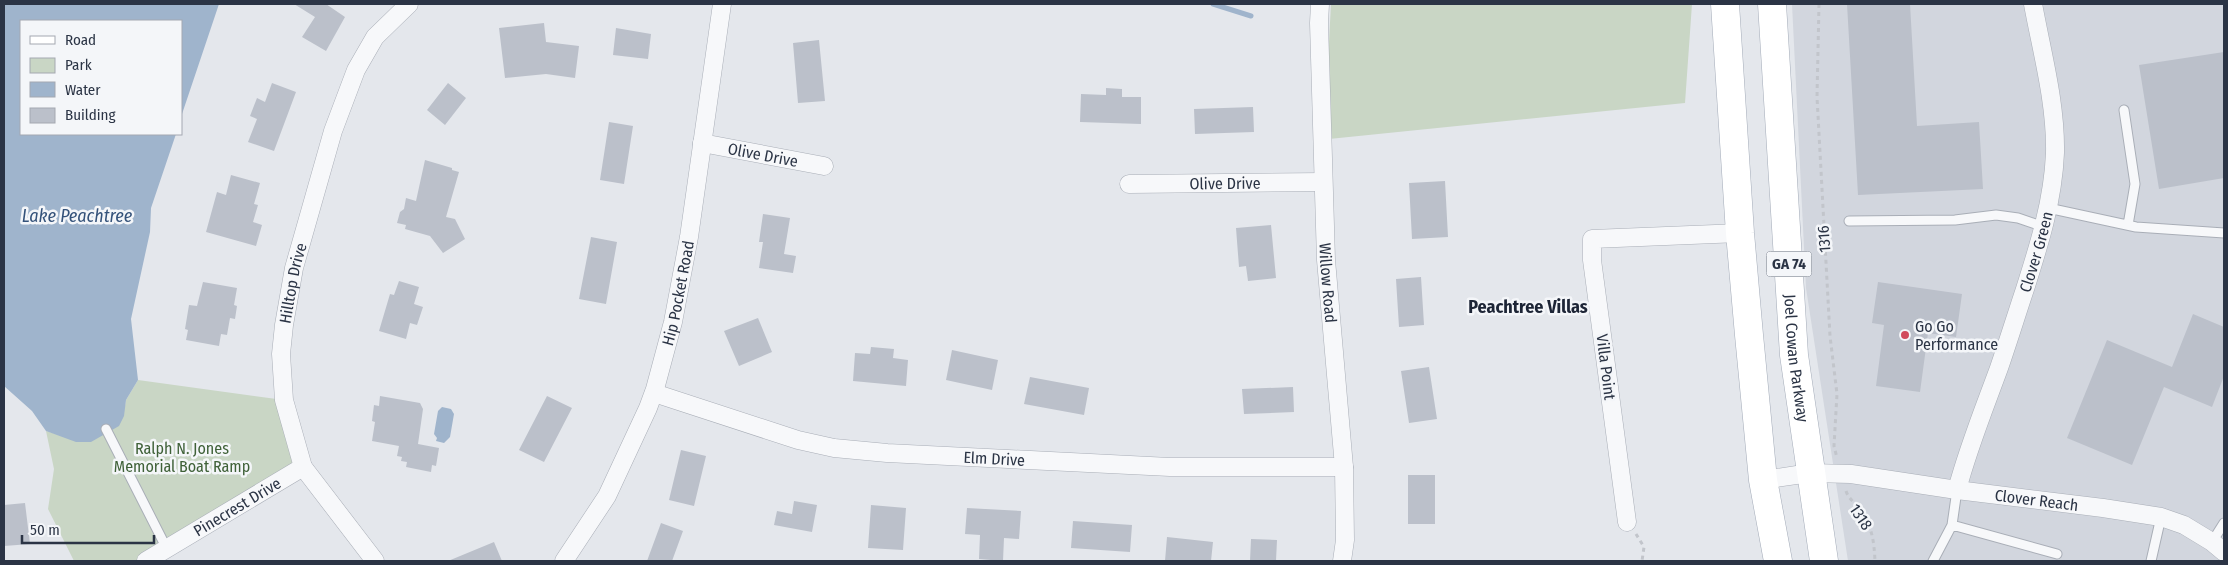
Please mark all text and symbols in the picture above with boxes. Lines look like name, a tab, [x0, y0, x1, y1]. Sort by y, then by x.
legend	[20, 20, 182, 135]
text: Road	[65, 31, 96, 49]
text: Park	[65, 56, 92, 74]
text: Water	[65, 81, 101, 99]
text: Building	[65, 106, 116, 124]
street label: Olive Drive	[726, 139, 800, 170]
street label: Olive Drive	[1189, 173, 1261, 193]
water label: Lake Peachtree	[22, 205, 133, 227]
street label: Clover Green	[2015, 210, 2056, 295]
street label: 1316	[1814, 225, 1834, 253]
street label: Hip Pocket Road	[658, 239, 698, 348]
street label: Hilltop Drive	[275, 241, 310, 325]
street label: Willow Road	[1316, 242, 1341, 324]
road number: GA 74	[1766, 252, 1812, 276]
street label: Joel Cowan Parkway	[1781, 293, 1813, 424]
district label: Peachtree Villas	[1468, 296, 1588, 318]
place label: Go Go Performance	[1915, 317, 1998, 354]
marker: Go Go Performance	[1899, 329, 1911, 341]
street label: Villa Point	[1593, 333, 1620, 402]
park label: Ralph N. Jones Memorial Boat Ramp	[114, 439, 250, 476]
street label: Elm Drive	[963, 447, 1026, 469]
street label: Pinecrest Drive	[190, 473, 284, 540]
street label: Clover Reach	[1994, 485, 2080, 514]
street label: 1318	[1845, 500, 1877, 534]
scale bar	[22, 512, 155, 544]
text: 50 m	[30, 521, 60, 539]

